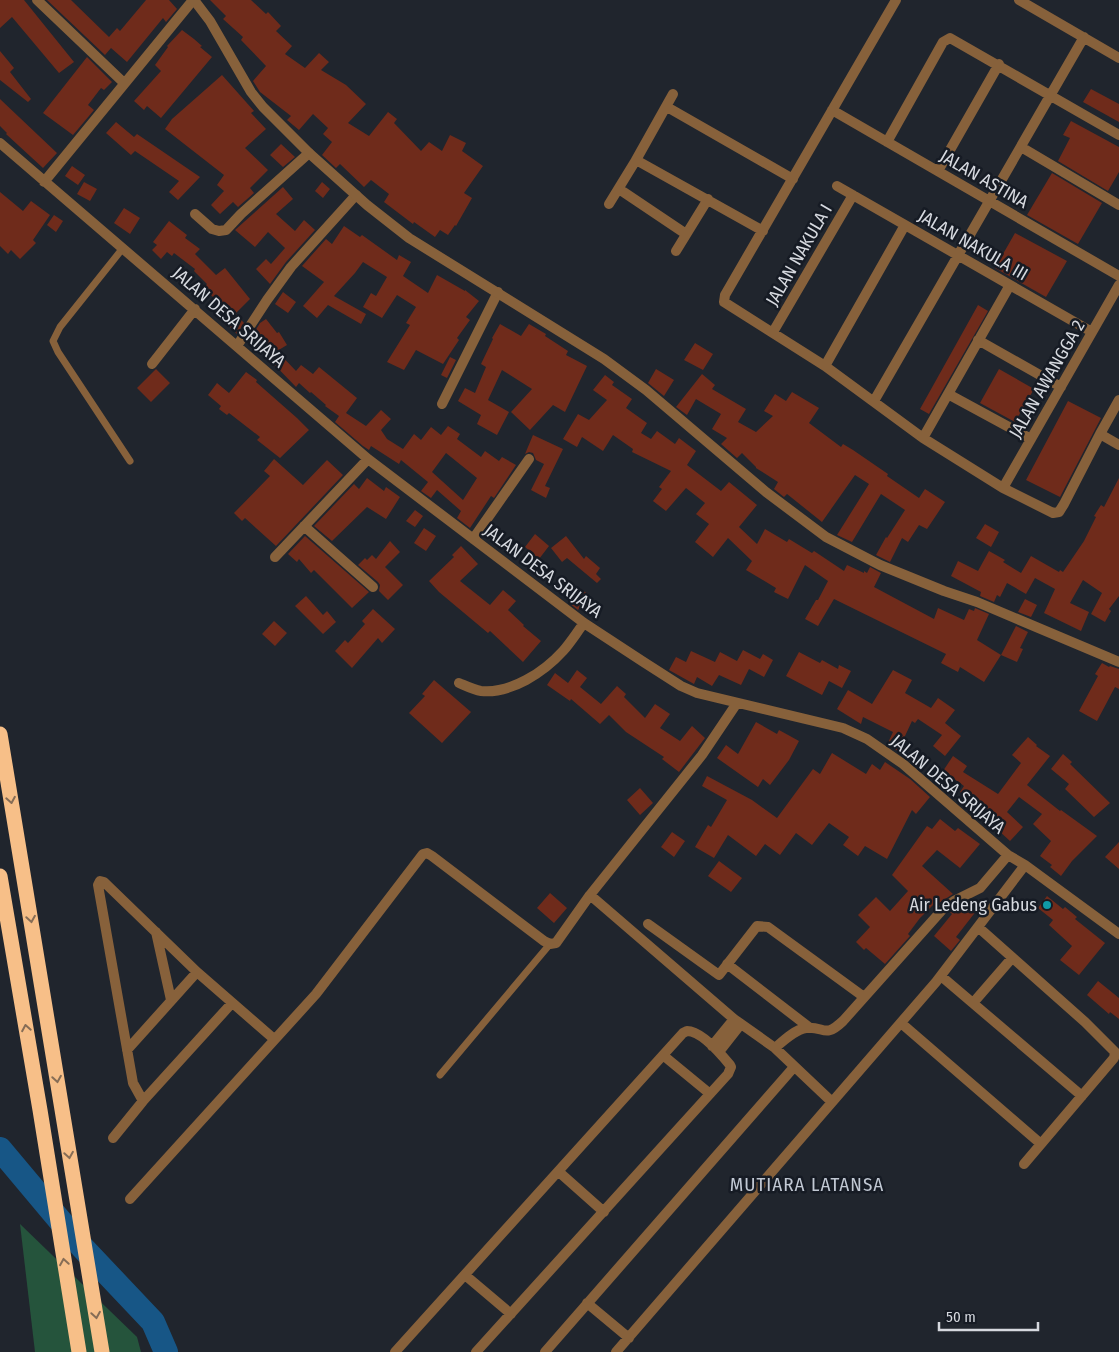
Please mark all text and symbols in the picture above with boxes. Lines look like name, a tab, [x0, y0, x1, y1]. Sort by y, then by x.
street label: JALAN ASTINA	[936, 145, 1033, 213]
street label: JALAN NAKULA I	[761, 200, 837, 310]
street label: JALAN NAKULA III	[914, 205, 1032, 285]
street label: JALAN DESA SRIJAYA	[168, 262, 290, 372]
street label: JALAN AWANGGA 2	[1004, 316, 1090, 442]
street label: JALAN DESA SRIJAYA	[479, 519, 607, 623]
street label: JALAN DESA SRIJAYA	[886, 730, 1010, 839]
one-way arrow	[6, 795, 16, 804]
place label: Air Ledeng Gabus	[909, 894, 1037, 916]
marker: Air Ledeng Gabus	[1041, 899, 1053, 911]
one-way arrow	[25, 914, 35, 923]
one-way arrow	[22, 1023, 32, 1032]
one-way arrow	[51, 1075, 62, 1083]
one-way arrow	[64, 1151, 74, 1159]
district label: MUTIARA LATANSA	[730, 1173, 884, 1196]
one-way arrow	[60, 1258, 70, 1266]
scale bar	[939, 1300, 1038, 1332]
text: 50 m	[946, 1308, 976, 1326]
one-way arrow	[90, 1311, 100, 1320]

